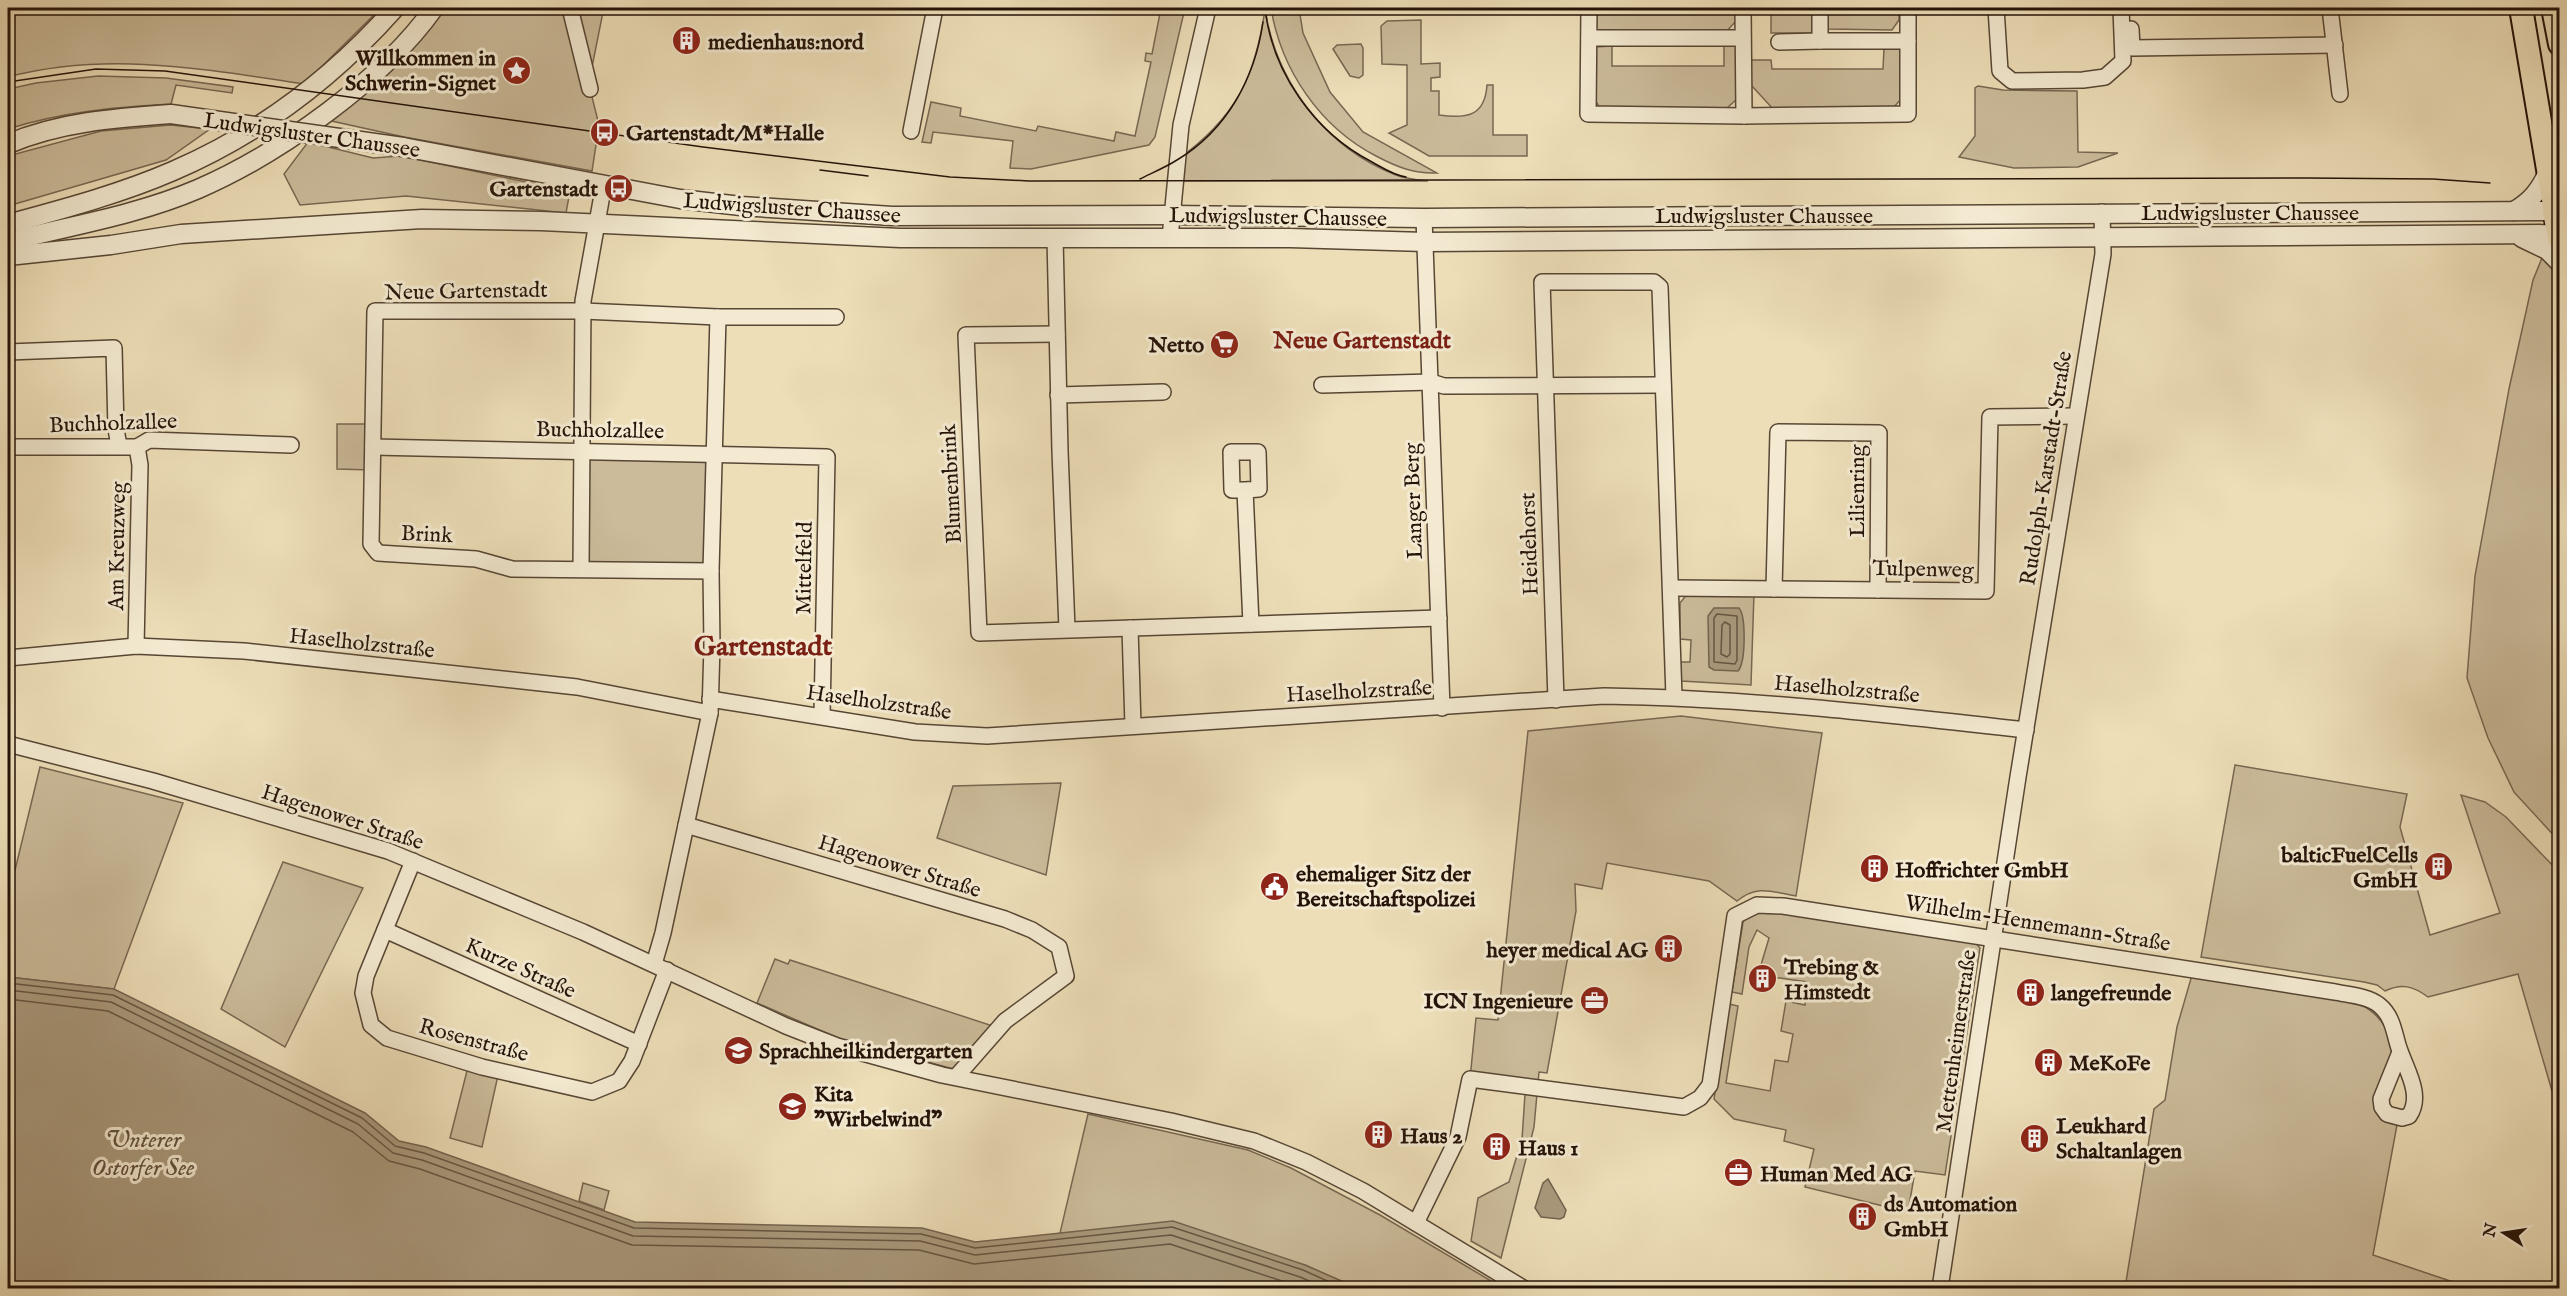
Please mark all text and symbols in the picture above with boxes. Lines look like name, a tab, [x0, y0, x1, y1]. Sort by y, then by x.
building icon: medienhaus:nord	[671, 25, 703, 57]
place label: medienhaus:nord	[708, 29, 865, 57]
place label: Willkommen in Schwerin-Signet	[345, 45, 496, 98]
place icon: Willkommen in Schwerin-Signet	[501, 54, 533, 86]
street label: Ludwigsluster Chaussee	[202, 107, 422, 165]
bus stop icon: Gartenstadt/M*Halle	[589, 116, 621, 148]
place label: Gartenstadt/M*Halle	[626, 120, 824, 148]
bus stop icon: Gartenstadt	[603, 172, 635, 204]
place label: Gartenstadt	[489, 176, 598, 204]
street label: Ludwigsluster Chaussee	[682, 187, 902, 231]
street label: Ludwigsluster Chaussee	[2141, 200, 2359, 228]
street label: Ludwigsluster Chaussee	[1169, 202, 1387, 234]
street label: Ludwigsluster Chaussee	[1655, 203, 1873, 231]
street label: Neue Gartenstadt	[384, 277, 548, 307]
district label: Neue Gartenstadt	[1272, 326, 1452, 357]
supermarket icon: Netto	[1209, 328, 1241, 360]
place label: Netto	[1148, 332, 1204, 360]
street label: Rudolph-Karstadt-Straße	[2015, 349, 2079, 588]
street label: Buchholzallee	[48, 408, 178, 440]
street label: Buchholzallee	[536, 416, 664, 446]
street label: Blumenbrink	[935, 423, 969, 544]
street label: Langer Berg	[1398, 441, 1430, 560]
street label: Lilienring	[1844, 444, 1872, 537]
street label: Am Kreuzweg	[103, 480, 133, 612]
street label: Heidehorst	[1514, 491, 1546, 596]
street label: Brink	[400, 520, 454, 550]
street label: Mittelfeld	[790, 521, 820, 615]
street label: Tulpenweg	[1872, 555, 1975, 585]
street label: Haselholzstraße	[288, 622, 436, 666]
district label: Gartenstadt	[694, 630, 832, 665]
street label: Haselholzstraße	[1773, 670, 1921, 710]
street label: Haselholzstraße	[1285, 674, 1433, 710]
street label: Haselholzstraße	[804, 679, 953, 727]
street label: Hagenower Straße	[258, 778, 427, 857]
street label: Hagenower Straße	[815, 829, 984, 905]
place label: balticFuelCells GmbH	[2280, 842, 2418, 895]
building icon: balticFuelCells GmbH	[2423, 851, 2455, 883]
building icon: Hoffrichter GmbH	[1858, 853, 1890, 885]
place label: Hoffrichter GmbH	[1895, 857, 2069, 885]
place label: ehemaliger Sitz der Bereitschaftspolizei	[1296, 861, 1476, 914]
public building icon: ehemaliger Sitz der Bereitschaftspolizei	[1259, 870, 1291, 902]
street label: Wilhelm-Hennemann-Straße	[1903, 889, 2172, 959]
street label: Kurze Straße	[460, 932, 580, 1006]
building icon: heyer medical AG	[1653, 933, 1685, 965]
place label: heyer medical AG	[1485, 937, 1649, 965]
street label: Mettenheimerstraße	[1930, 948, 1984, 1135]
place label: Trebing & Himstedt	[1783, 954, 1880, 1007]
building icon: Trebing & Himstedt	[1747, 963, 1779, 995]
building icon: langefreunde	[2014, 976, 2046, 1008]
place label: langefreunde	[2050, 980, 2171, 1008]
office icon: ICN Ingenieure	[1578, 984, 1610, 1016]
place label: ICN Ingenieure	[1424, 988, 1573, 1016]
street label: Rosenstraße	[416, 1013, 531, 1069]
school or university icon: Sprachheilkindergarten	[722, 1034, 754, 1066]
place label: Sprachheilkindergarten	[759, 1038, 973, 1066]
building icon: MeKoFe	[2032, 1046, 2064, 1078]
place label: MeKoFe	[2069, 1050, 2150, 1078]
place label: Kita "Wirbelwind"	[814, 1081, 942, 1134]
school or university icon: Kita "Wirbelwind"	[777, 1090, 809, 1122]
place label: Leukhard Schaltanlagen	[2056, 1113, 2182, 1166]
building icon: Haus 2	[1363, 1119, 1395, 1151]
building icon: Leukhard Schaltanlagen	[2019, 1122, 2051, 1154]
place label: Haus 2	[1400, 1123, 1463, 1151]
water label: Unterer Ostorfer See	[92, 1125, 194, 1184]
building icon: Haus 1	[1481, 1131, 1513, 1163]
place label: Haus 1	[1518, 1135, 1579, 1163]
office icon: Human Med AG	[1723, 1157, 1755, 1189]
place label: Human Med AG	[1760, 1161, 1913, 1189]
place label: ds Automation GmbH	[1884, 1191, 2017, 1244]
building icon: ds Automation GmbH	[1847, 1200, 1879, 1232]
north arrow	[2474, 1203, 2534, 1263]
text: N	[2480, 1221, 2503, 1240]

